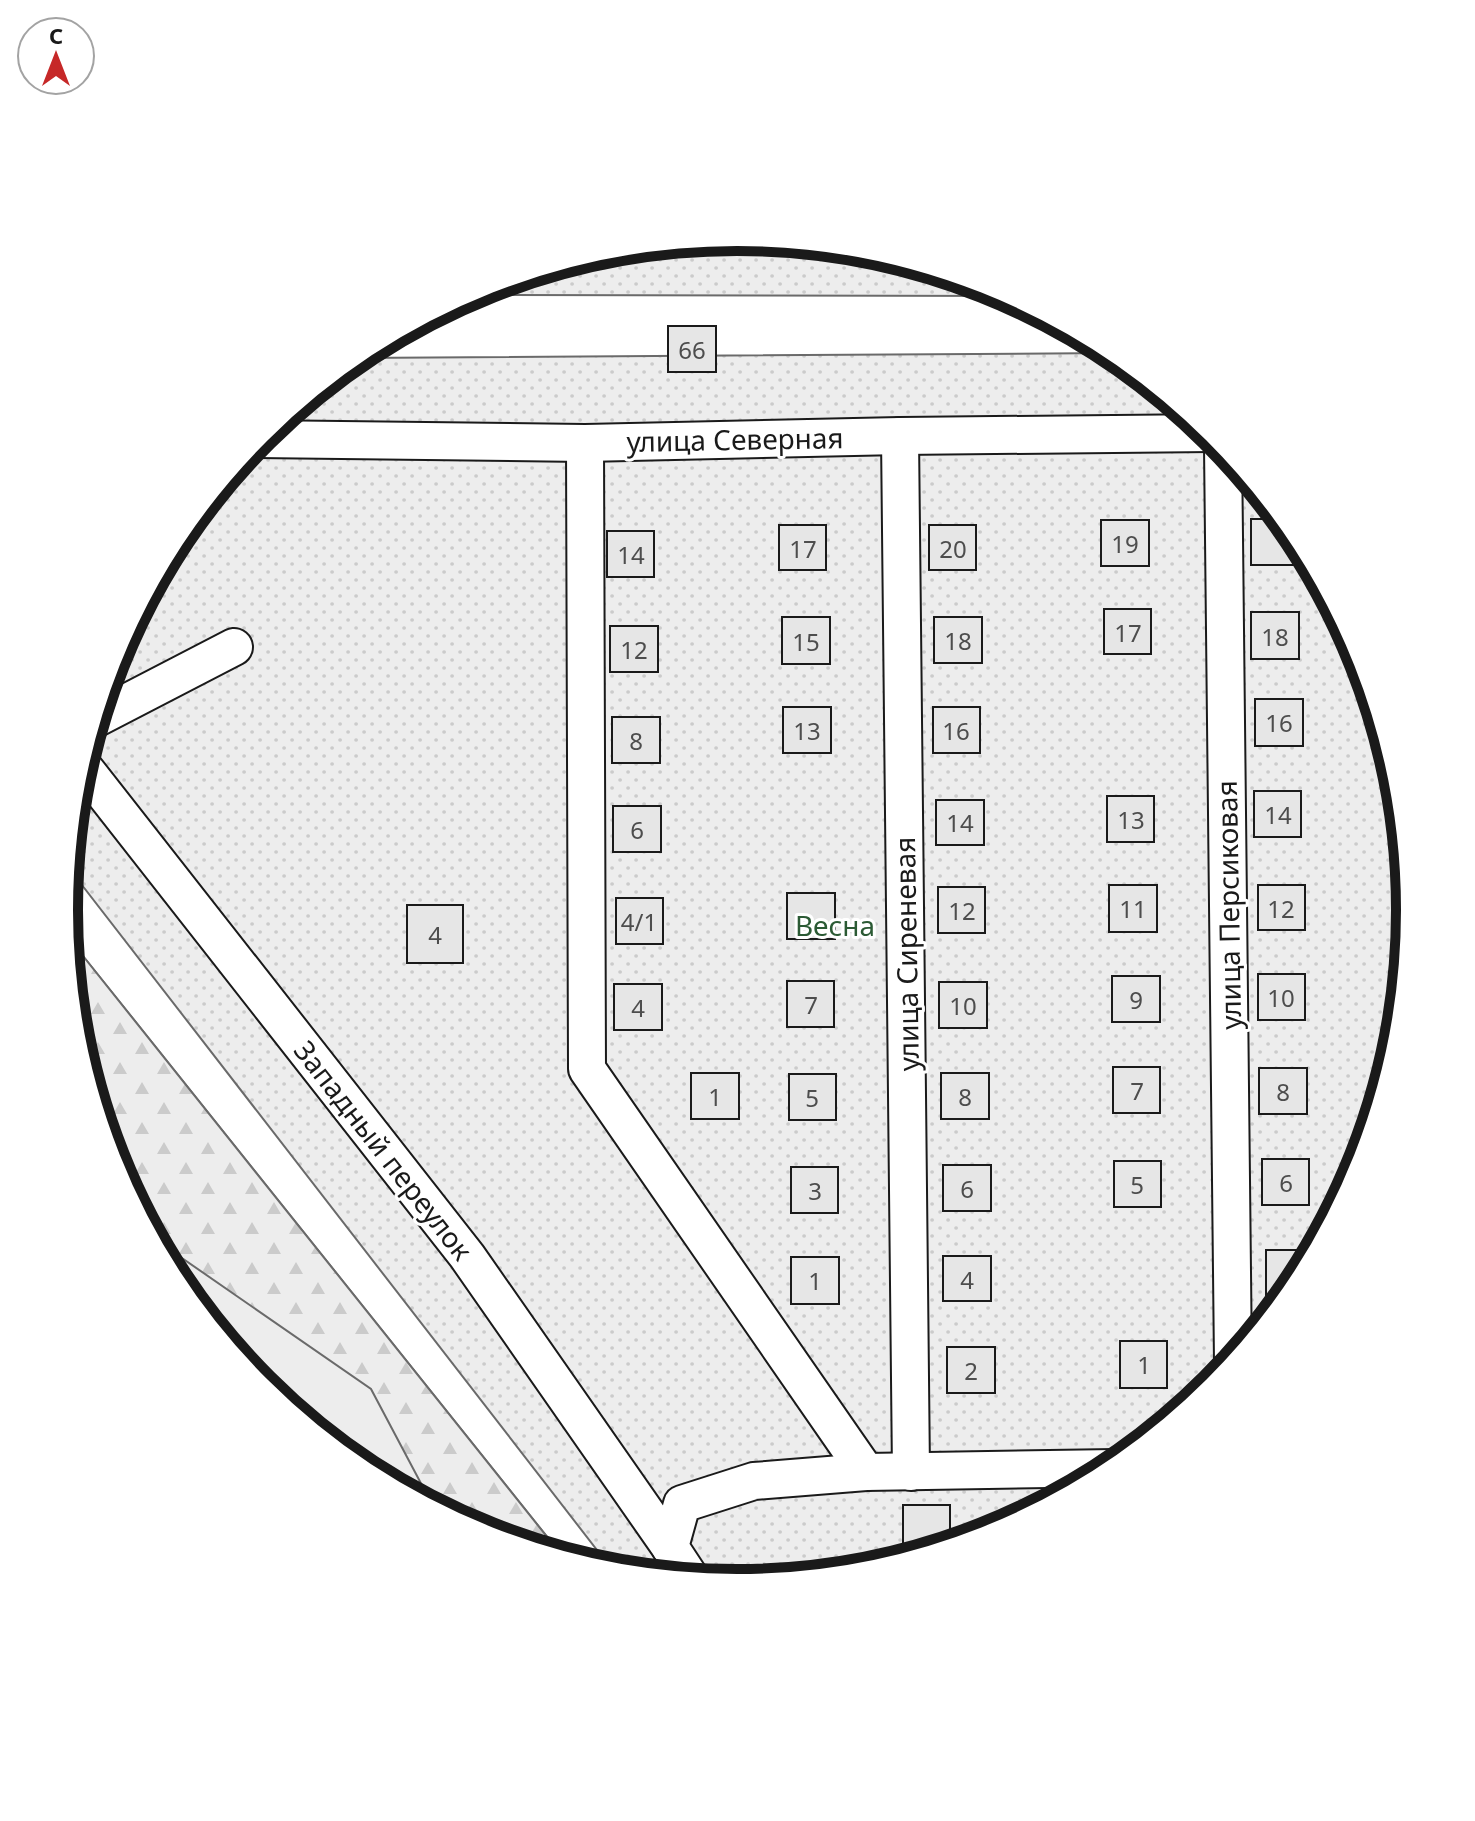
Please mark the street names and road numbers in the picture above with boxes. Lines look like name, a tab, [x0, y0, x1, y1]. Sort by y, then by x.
street label: улица Северная	[626, 418, 844, 460]
street label: улица Персиковая	[1207, 780, 1249, 1030]
street label: улица Сиреневая	[885, 836, 927, 1072]
street label: Западный переулок	[286, 1032, 482, 1268]

